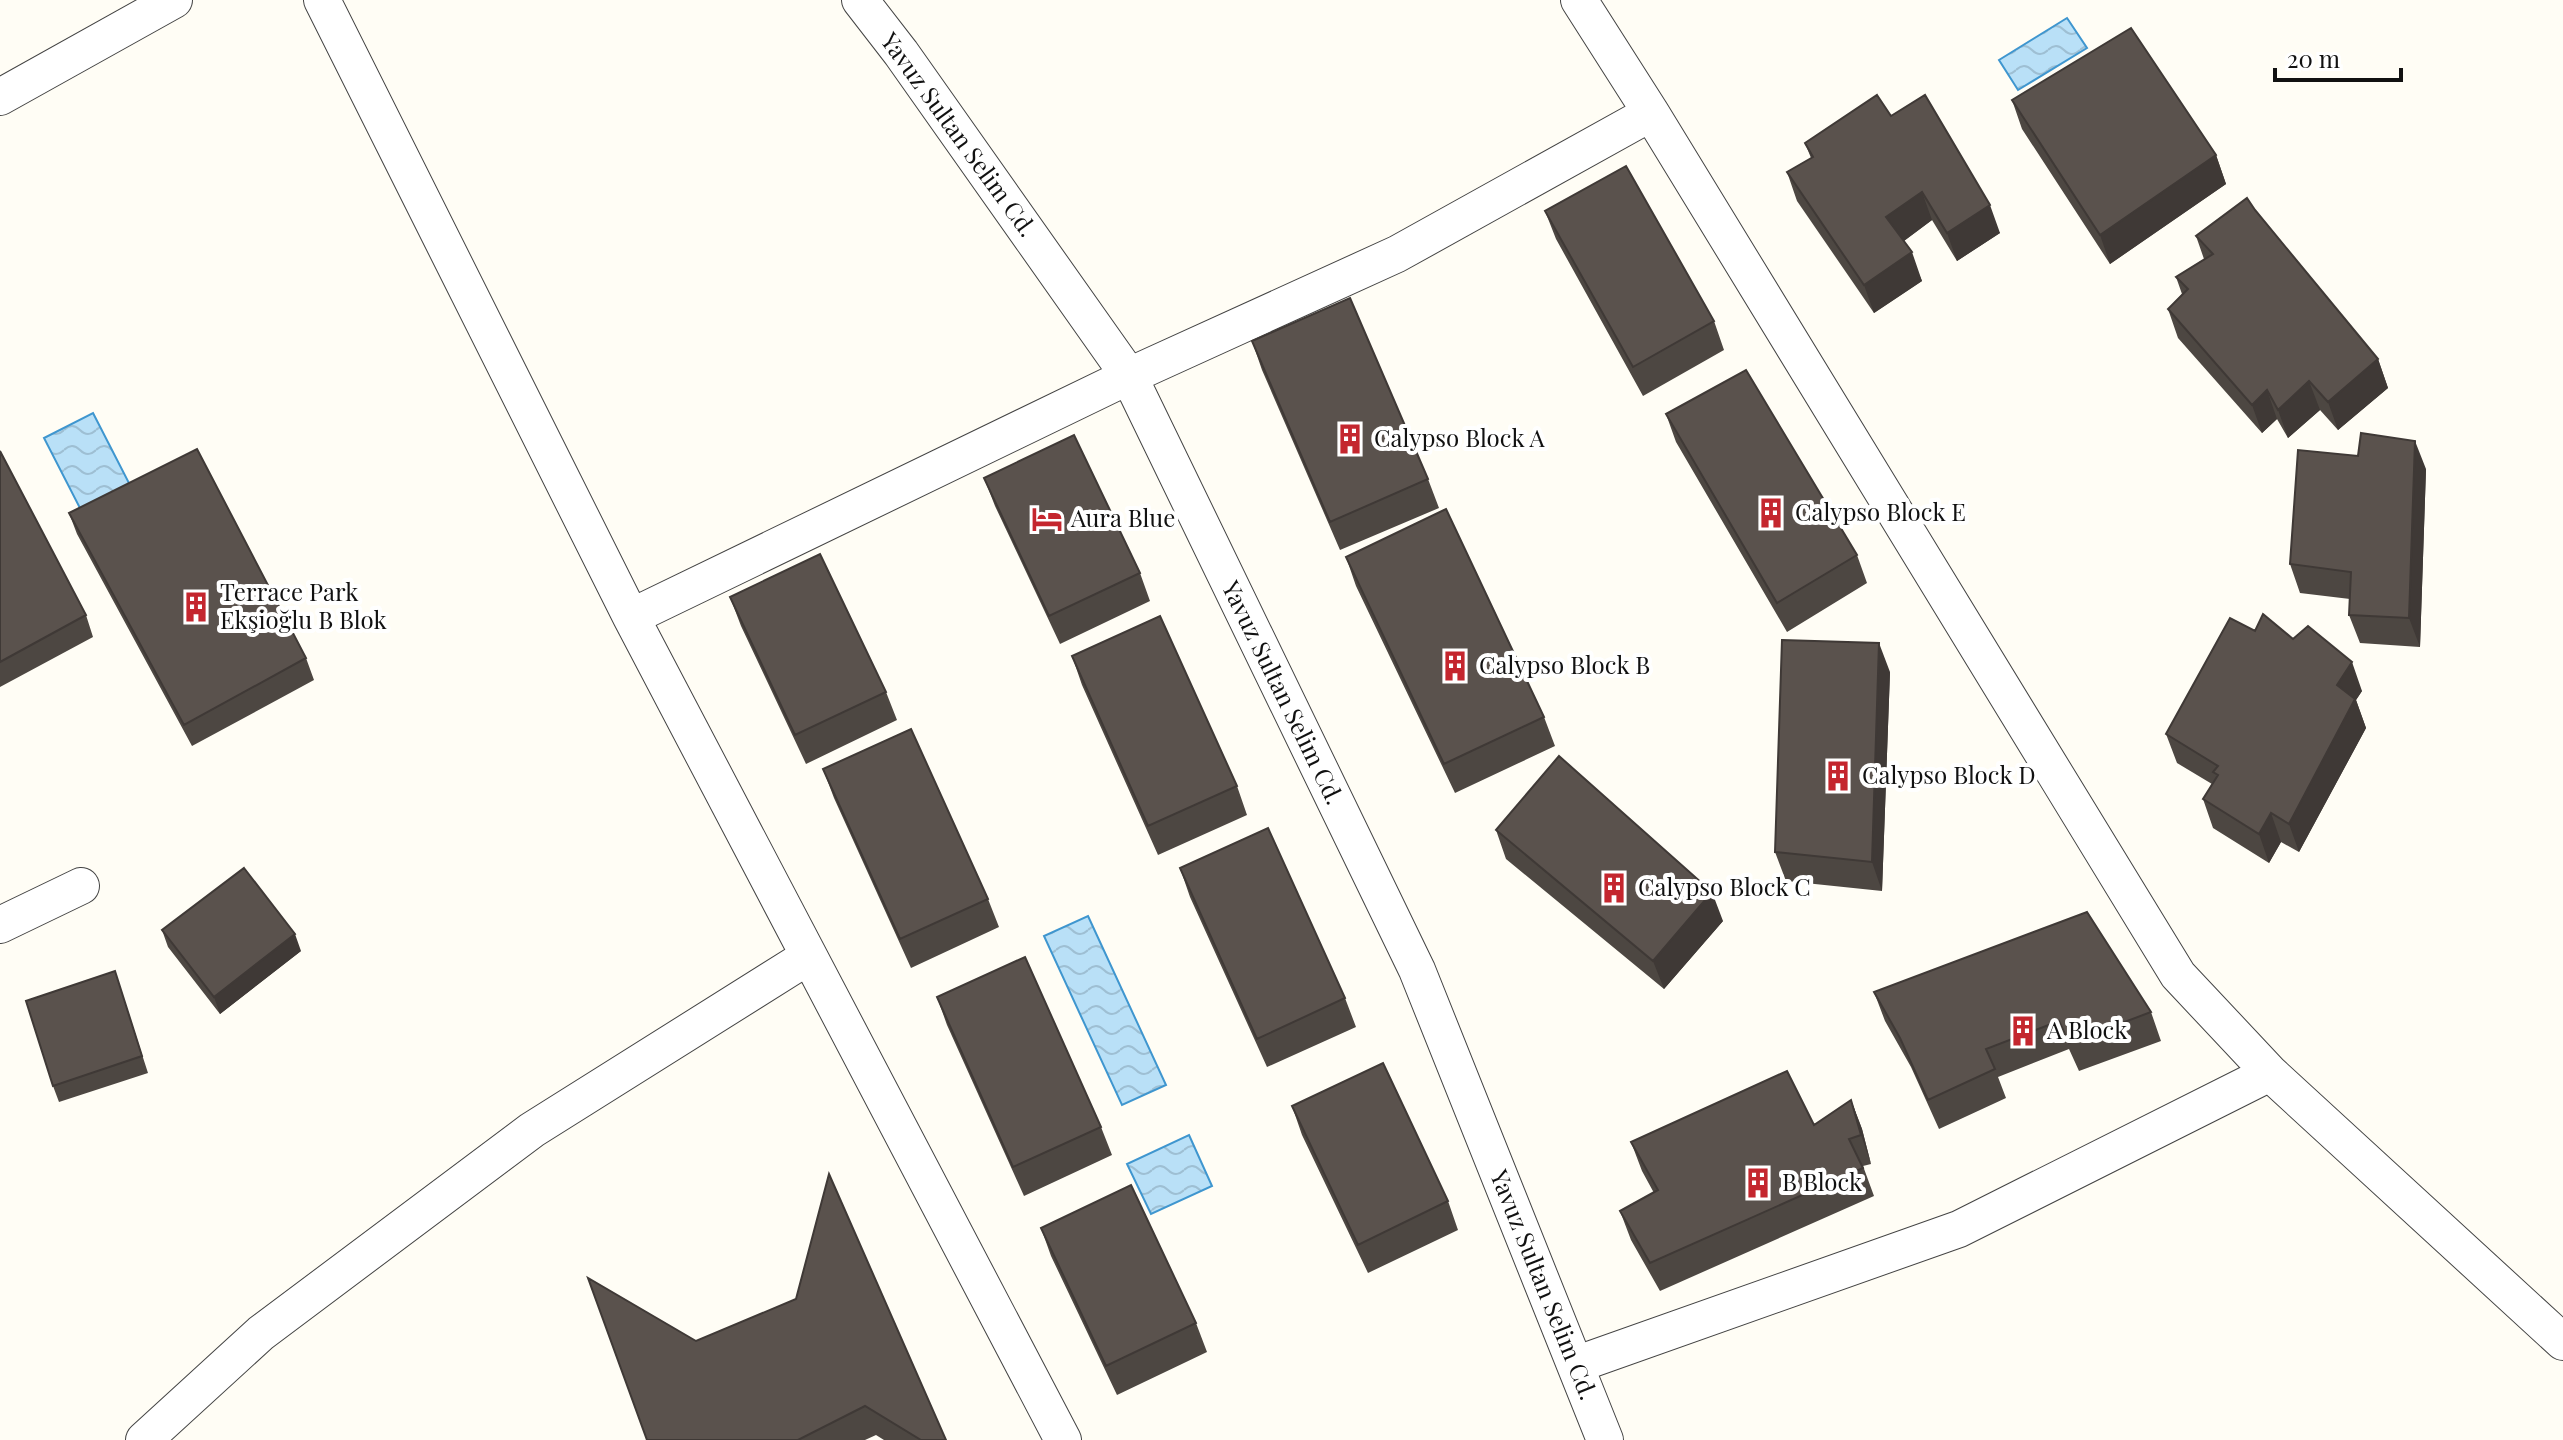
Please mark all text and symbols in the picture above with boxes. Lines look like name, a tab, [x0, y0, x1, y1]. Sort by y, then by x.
street label: Yavuz Sultan Selim Cd.	[874, 25, 1045, 242]
scale bar	[2275, 32, 2401, 82]
text: 20 m	[2287, 42, 2340, 74]
place label: Calypso Block A	[1374, 421, 1545, 453]
building icon: Calypso Block A	[1333, 422, 1367, 456]
place label: Calypso Block E	[1795, 495, 1966, 527]
building icon: Calypso Block E	[1754, 496, 1788, 530]
place label: Aura Blue	[1070, 501, 1175, 533]
hotel icon: Aura Blue	[1030, 502, 1064, 536]
street label: Yavuz Sultan Selim Cd.	[1215, 574, 1352, 809]
place label: Terrace Park Ekşioğlu B Blok	[220, 575, 387, 635]
building icon: Terrace Park Ekşioğlu B Blok	[179, 590, 213, 624]
place label: Calypso Block B	[1479, 648, 1650, 680]
building icon: Calypso Block B	[1438, 649, 1472, 683]
place label: Calypso Block D	[1862, 758, 2036, 790]
building icon: Calypso Block D	[1821, 759, 1855, 793]
place label: Calypso Block C	[1638, 870, 1811, 902]
building icon: Calypso Block C	[1597, 871, 1631, 905]
place label: A Block	[2046, 1013, 2128, 1045]
building icon: A Block	[2006, 1014, 2040, 1048]
street label: Yavuz Sultan Selim Cd.	[1484, 1164, 1606, 1404]
place label: B Block	[1782, 1165, 1863, 1197]
building icon: B Block	[1741, 1166, 1775, 1200]

